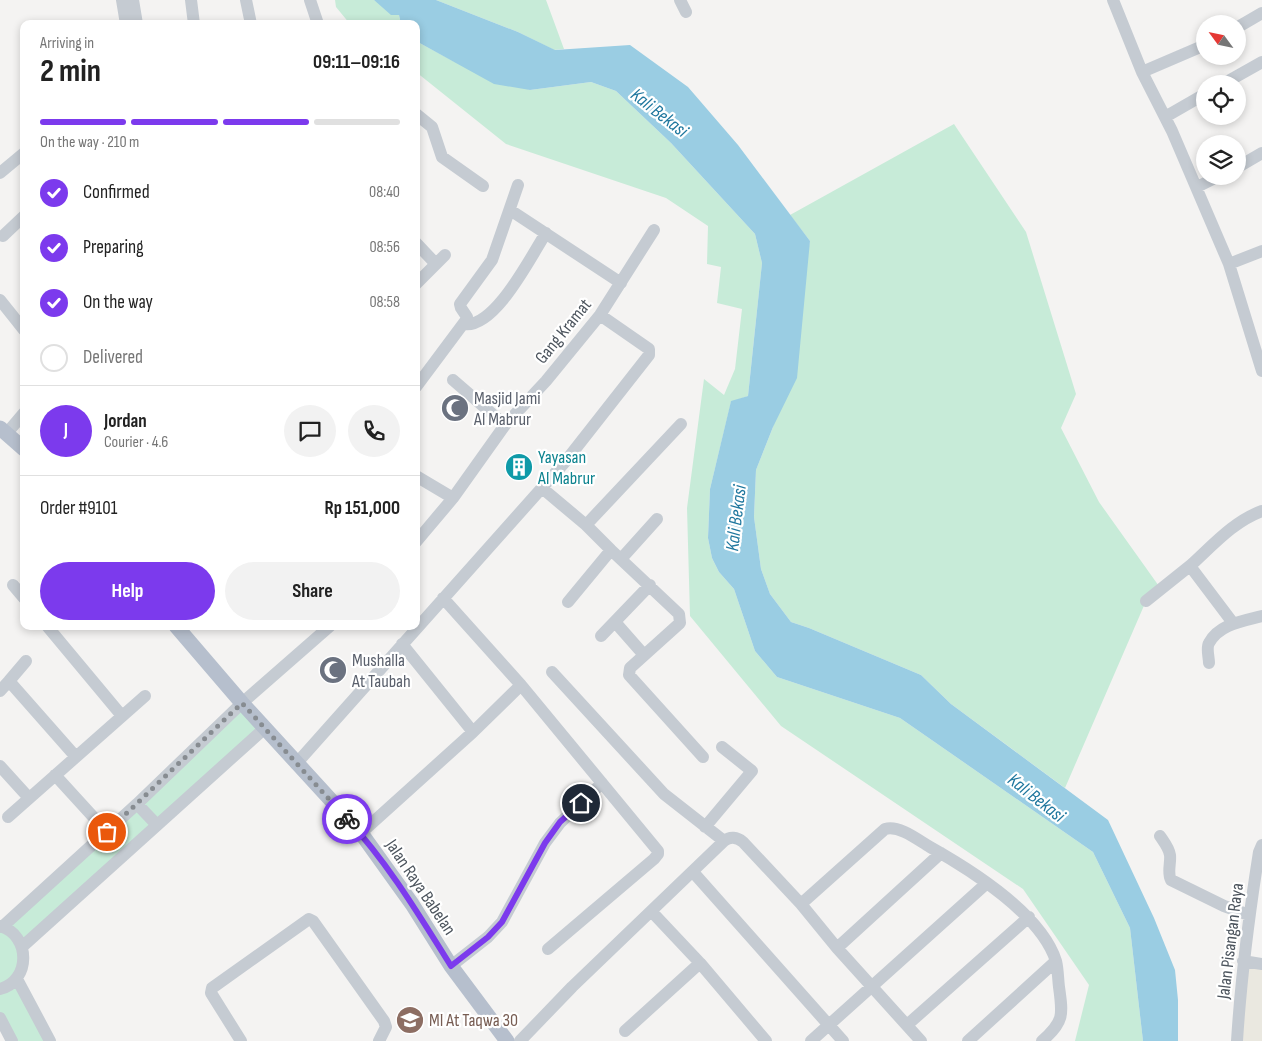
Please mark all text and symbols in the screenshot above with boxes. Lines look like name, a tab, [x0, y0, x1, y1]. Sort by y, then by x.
north arrow	[1196, 15, 1246, 65]
map controls	[1196, 15, 1246, 185]
text: Arriving in	[40, 34, 94, 53]
text: 09:11–09:16	[313, 51, 400, 74]
text: 2 min	[40, 52, 101, 91]
button: locate	[1196, 75, 1246, 125]
water label: Kali Bekasi	[626, 84, 693, 143]
text: On the way · 210 m	[40, 133, 139, 152]
button: layers	[1196, 135, 1246, 185]
icon: check	[40, 179, 68, 207]
text: Confirmed	[83, 181, 150, 204]
text: 08:40	[369, 183, 400, 202]
icon: check	[40, 234, 68, 262]
text: Preparing	[83, 236, 144, 259]
text: 08:56	[369, 238, 400, 257]
icon: check	[40, 289, 68, 317]
text: On the way	[83, 291, 153, 314]
text: 08:58	[369, 293, 400, 312]
street label: Gang Kramat	[531, 294, 596, 368]
text: Delivered	[83, 346, 143, 369]
place label: Masjid Jami Al Mabrur	[473, 388, 541, 430]
mosque icon: Masjid Jami Al Mabrur	[440, 393, 470, 423]
button: chat	[284, 405, 336, 457]
button: phone	[348, 405, 400, 457]
text: Jordan	[104, 410, 147, 433]
text: J	[64, 419, 68, 442]
text: Courier · 4.6	[104, 433, 168, 452]
place label: Yayasan Al Mabrur	[537, 447, 595, 489]
building icon: Yayasan Al Mabrur	[504, 452, 534, 482]
water label: Kali Bekasi	[721, 483, 752, 553]
text: Order #9101	[40, 497, 117, 520]
text: Rp 151,000	[324, 497, 400, 520]
button: Help	[40, 562, 215, 620]
button: Share	[225, 562, 400, 620]
place label: Mushalla At Taubah	[351, 650, 411, 692]
mosque icon: Mushalla At Taubah	[318, 655, 348, 685]
water label: Kali Bekasi	[1003, 769, 1070, 828]
pin	[560, 782, 602, 824]
icon: home	[567, 789, 595, 817]
courier	[322, 794, 372, 844]
icon: bike	[333, 805, 361, 833]
pin	[86, 811, 128, 853]
icon: bag	[93, 818, 121, 846]
street label: Jalan Raya Babelan	[380, 835, 460, 939]
street label: Jalan Pisangan Raya	[1213, 882, 1248, 1001]
school or university icon: MI At Taqwa 30	[395, 1005, 425, 1035]
place label: MI At Taqwa 30	[429, 1010, 518, 1031]

